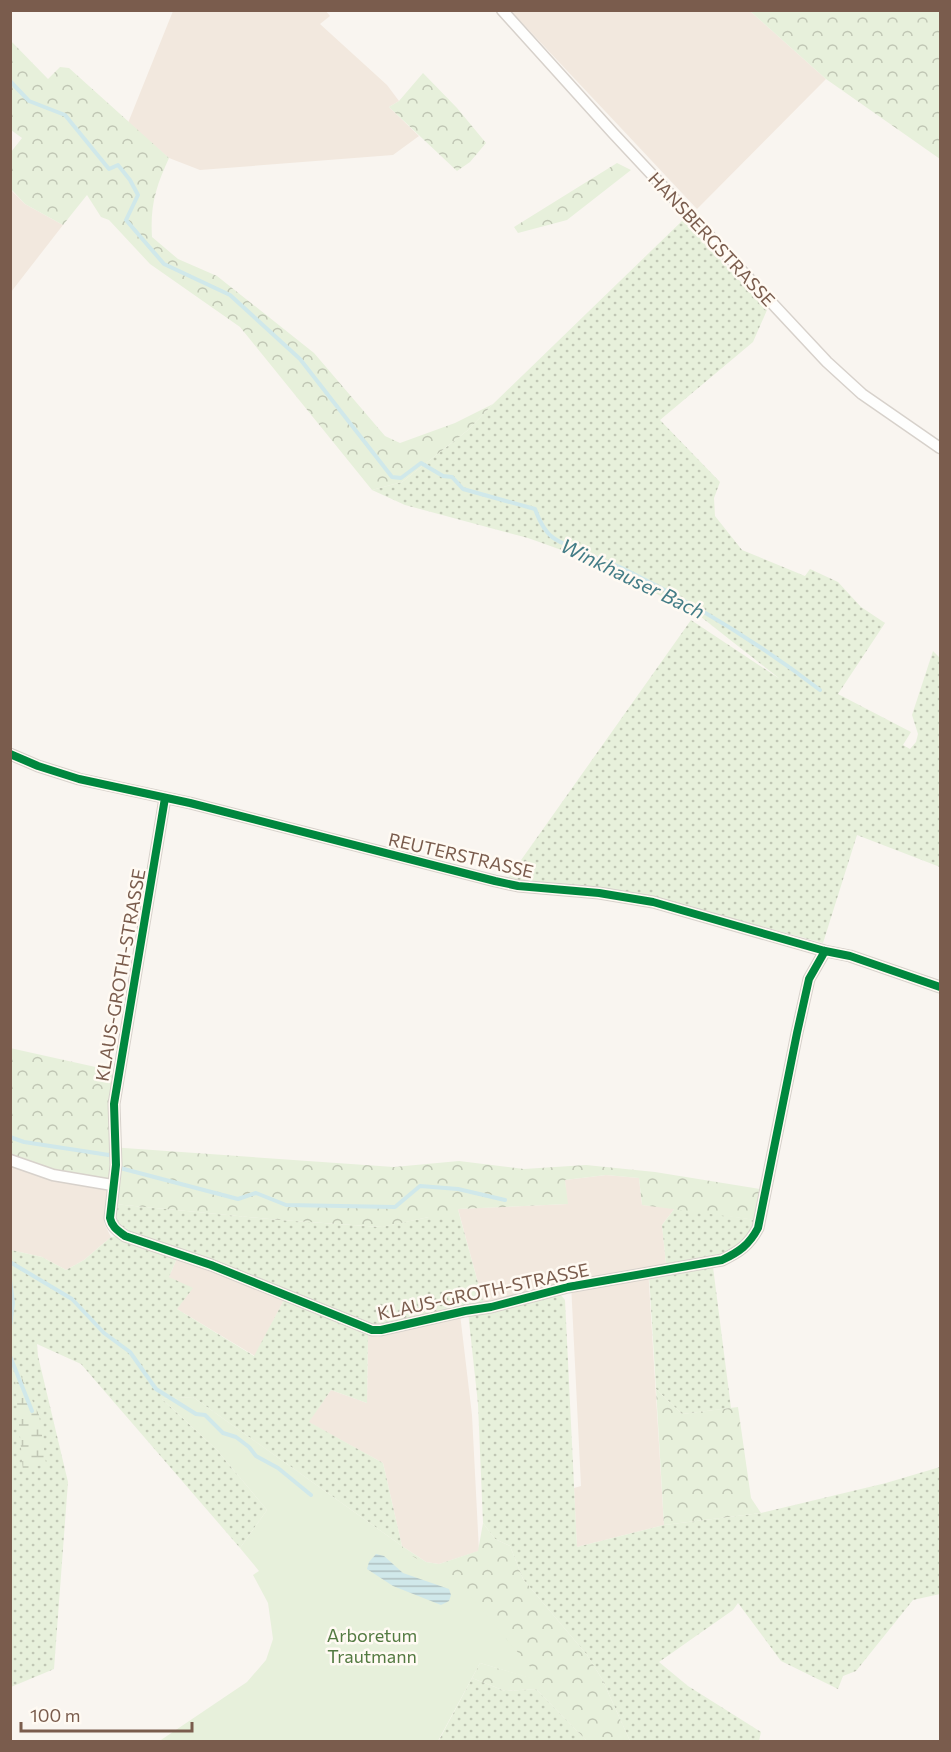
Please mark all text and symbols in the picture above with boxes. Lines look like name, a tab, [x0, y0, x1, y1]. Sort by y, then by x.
street label: HANSBERGSTRASSE	[644, 167, 780, 311]
water label: Winkhauser Bach	[557, 533, 709, 623]
street label: REUTERSTRASSE	[386, 828, 536, 882]
street label: KLAUS-GROTH-STRASSE	[90, 867, 150, 1083]
street label: KLAUS-GROTH-STRASSE	[375, 1258, 591, 1324]
park label: Arboretum Trautmann	[327, 1624, 417, 1667]
scale bar	[21, 1695, 192, 1733]
text: 100 m	[30, 1704, 80, 1726]

